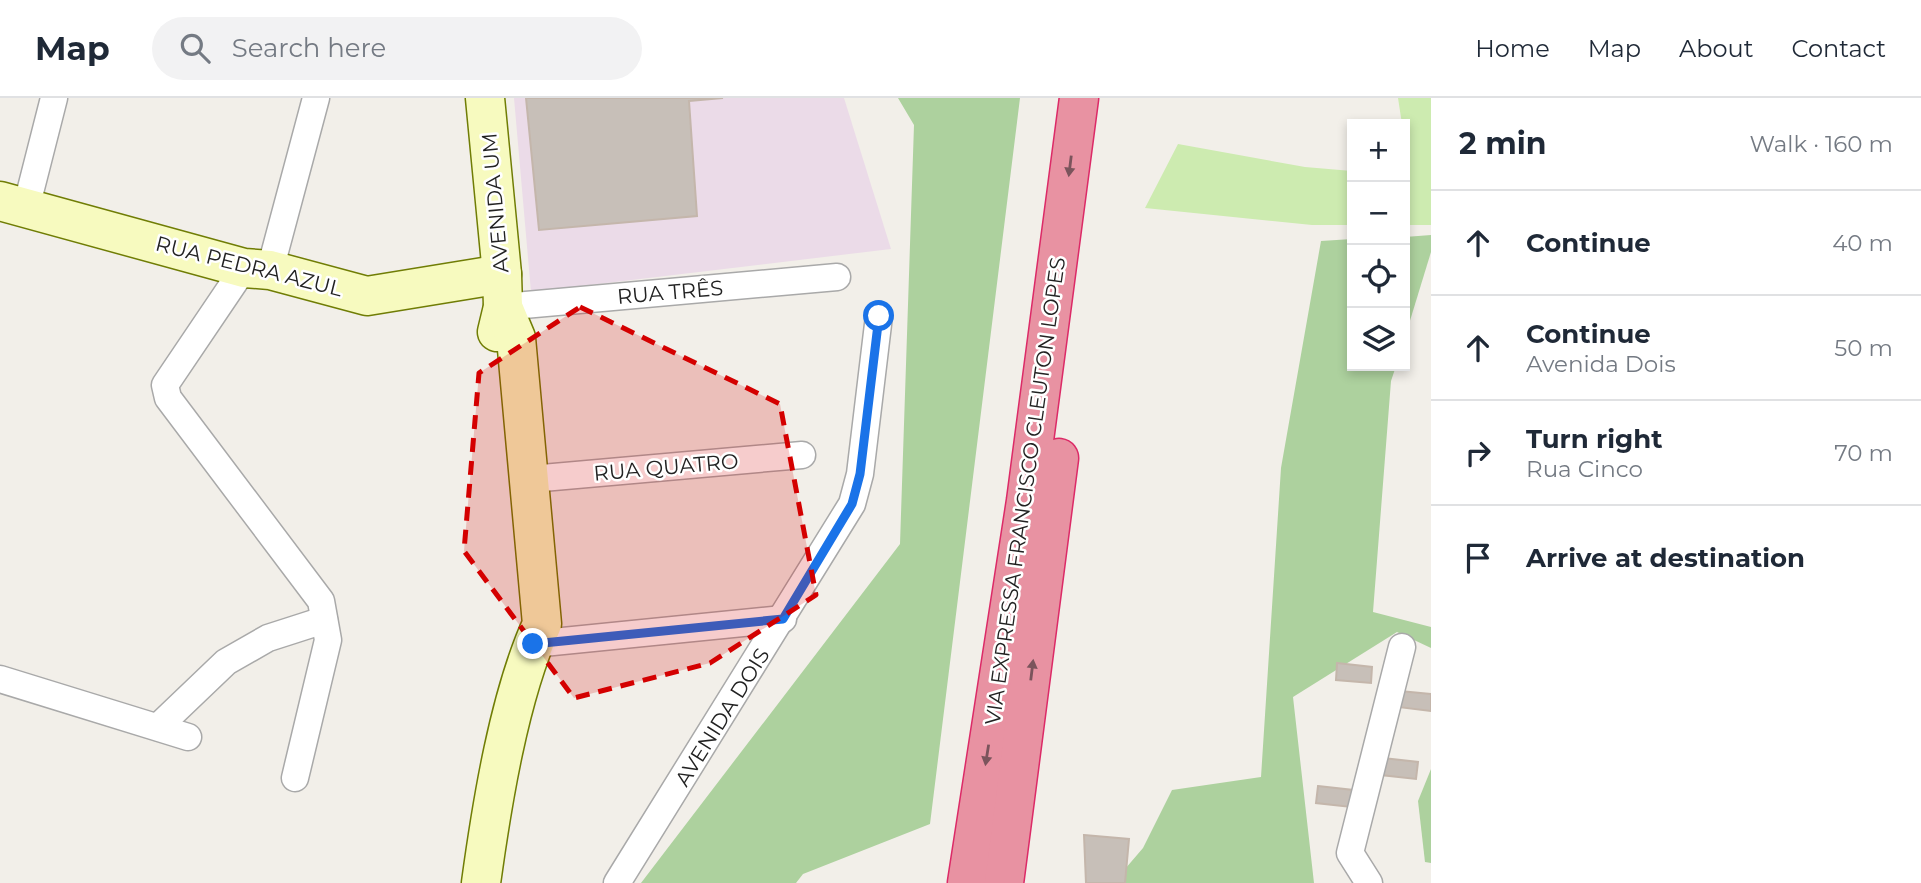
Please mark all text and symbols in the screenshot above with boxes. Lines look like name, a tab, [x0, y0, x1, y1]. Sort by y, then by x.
search box	[152, 17, 642, 80]
text: Map	[35, 28, 110, 68]
icon: search	[176, 29, 214, 67]
text: Search here	[232, 32, 386, 64]
text: Home	[1475, 34, 1550, 63]
text: Map	[1588, 34, 1641, 63]
text: About	[1679, 34, 1753, 63]
text: Contact	[1791, 34, 1886, 63]
map controls	[1347, 119, 1410, 371]
button: +	[1347, 119, 1410, 182]
text: 2 min	[1459, 125, 1546, 162]
text: Walk · 160 m	[1749, 130, 1893, 158]
street label: AVENIDA UM	[476, 132, 514, 274]
one-way arrow	[1065, 155, 1076, 177]
button: −	[1347, 182, 1410, 245]
icon: ahead	[1459, 224, 1497, 262]
text: Continue	[1526, 227, 1651, 259]
text: 40 m	[1832, 229, 1893, 257]
street label: RUA PEDRA AZUL	[153, 231, 346, 301]
button: locate	[1347, 245, 1410, 308]
street label: VIA EXPRESSA FRANCISCO CLEUTON LOPES	[980, 255, 1070, 727]
street label: RUA TRÊS	[616, 275, 724, 309]
route start	[863, 300, 894, 331]
button: layers	[1347, 308, 1410, 371]
text: Continue	[1526, 318, 1651, 350]
icon: ahead	[1459, 329, 1497, 367]
text: 50 m	[1834, 334, 1893, 362]
text: Avenida Dois	[1526, 350, 1676, 378]
text: Turn right	[1526, 423, 1662, 455]
icon: right	[1459, 434, 1497, 472]
text: 70 m	[1834, 439, 1893, 467]
street label: RUA QUATRO	[593, 448, 739, 486]
text: Rua Cinco	[1526, 455, 1643, 483]
icon: arrive	[1459, 539, 1497, 577]
text: Arrive at destination	[1526, 542, 1805, 574]
route end	[517, 628, 548, 659]
street label: AVENIDA DOIS	[670, 643, 774, 791]
one-way arrow	[1026, 658, 1037, 680]
one-way arrow	[981, 744, 992, 766]

